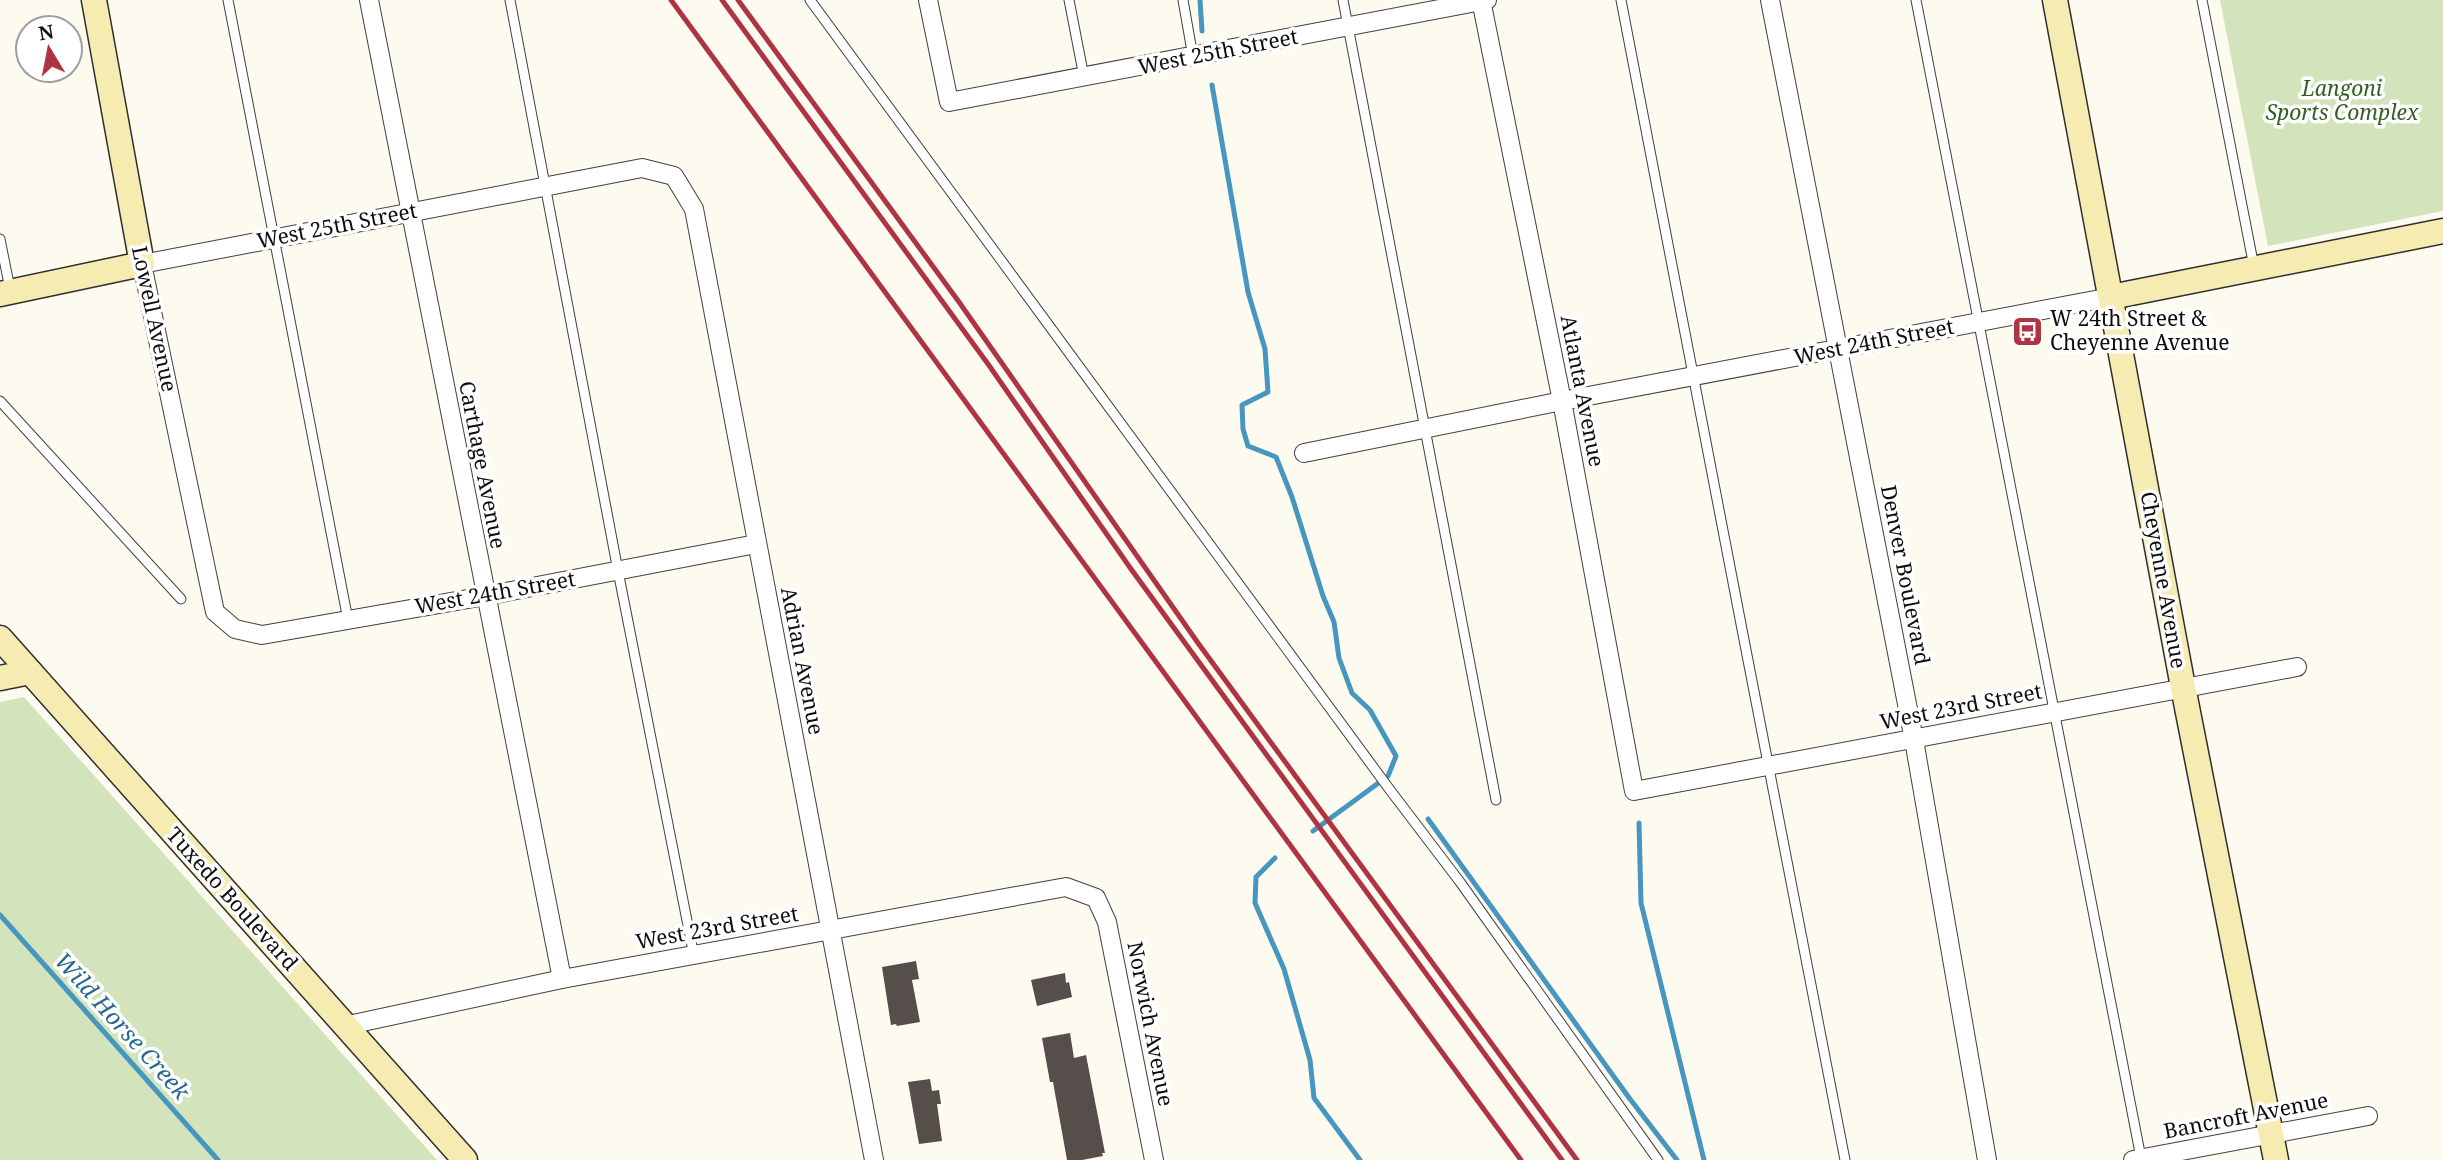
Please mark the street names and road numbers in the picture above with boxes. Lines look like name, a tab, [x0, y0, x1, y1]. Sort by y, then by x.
street label: West 25th Street	[1135, 22, 1300, 80]
street label: West 25th Street	[254, 196, 419, 254]
street label: Lowell Avenue	[126, 243, 184, 394]
street label: West 24th Street	[1791, 312, 1956, 370]
street label: Atlanta Avenue	[1555, 313, 1611, 469]
street label: Carthage Avenue	[453, 379, 513, 551]
street label: Denver Boulevard	[1875, 483, 1937, 667]
street label: Cheyenne Avenue	[2135, 489, 2193, 671]
street label: West 24th Street	[412, 564, 577, 620]
street label: Adrian Avenue	[775, 585, 831, 737]
street label: West 23rd Street	[1877, 677, 2044, 735]
street label: Tuxedo Boulevard	[161, 821, 305, 976]
street label: West 23rd Street	[633, 899, 800, 955]
street label: Norwich Avenue	[1121, 939, 1181, 1108]
street label: Bancroft Avenue	[2161, 1085, 2331, 1145]

